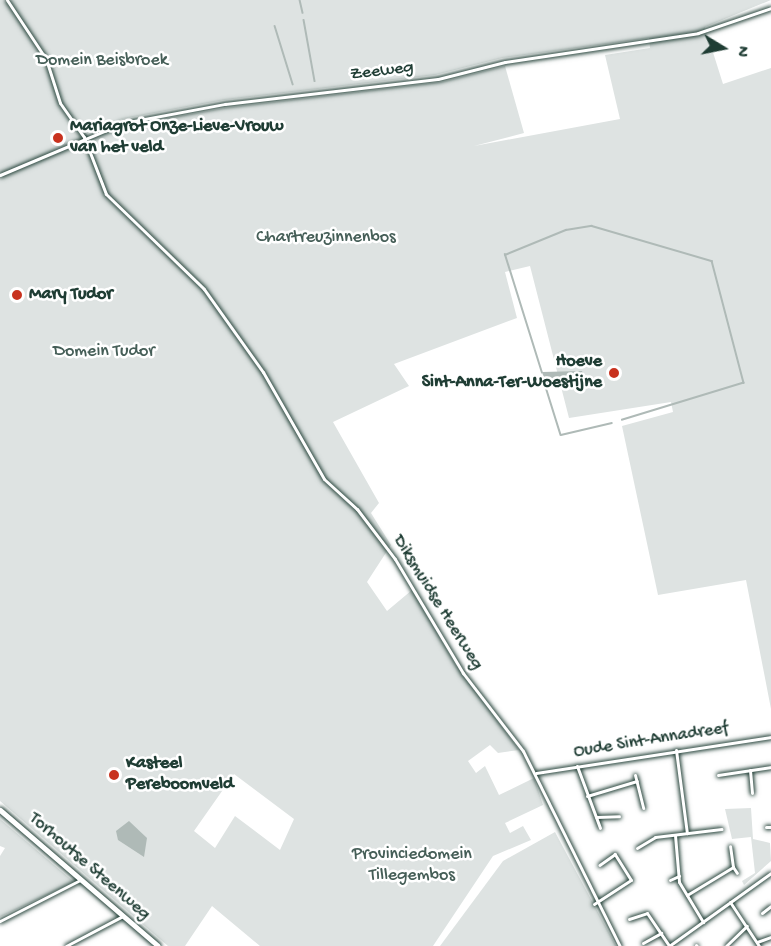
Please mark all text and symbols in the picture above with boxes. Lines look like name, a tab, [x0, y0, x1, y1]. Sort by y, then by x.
north arrow	[693, 18, 753, 78]
text: N	[731, 44, 751, 58]
park label: Domein Beisbroek	[36, 50, 168, 72]
street label: Zeeweg	[349, 57, 415, 87]
place label: Mariagrot Onze-Lieve-Vrouw van het veld	[70, 117, 283, 160]
marker: Mariagrot Onze-Lieve-Vrouw van het veld	[51, 131, 65, 145]
park label: Chartreuzinnenbos	[256, 227, 396, 249]
place label: Mary Tudor	[29, 284, 113, 306]
marker: Mary Tudor	[10, 288, 24, 302]
park label: Domein Tudor	[53, 341, 155, 363]
place label: Hoeve Sint-Anna-Ter-Woestijne	[422, 352, 602, 394]
marker: Hoeve Sint-Anna-Ter-Woestijne	[607, 366, 621, 380]
street label: Diksmuidse Heerweg	[387, 532, 487, 674]
street label: Oude Sint-Annadreef	[572, 718, 730, 764]
place label: Kasteel Pereboomveld	[126, 754, 234, 796]
marker: Kasteel Pereboomveld	[107, 768, 121, 782]
street label: Torhoutse Steenweg	[24, 808, 154, 926]
park label: Provinciedomein Tillegembos	[352, 845, 472, 888]

